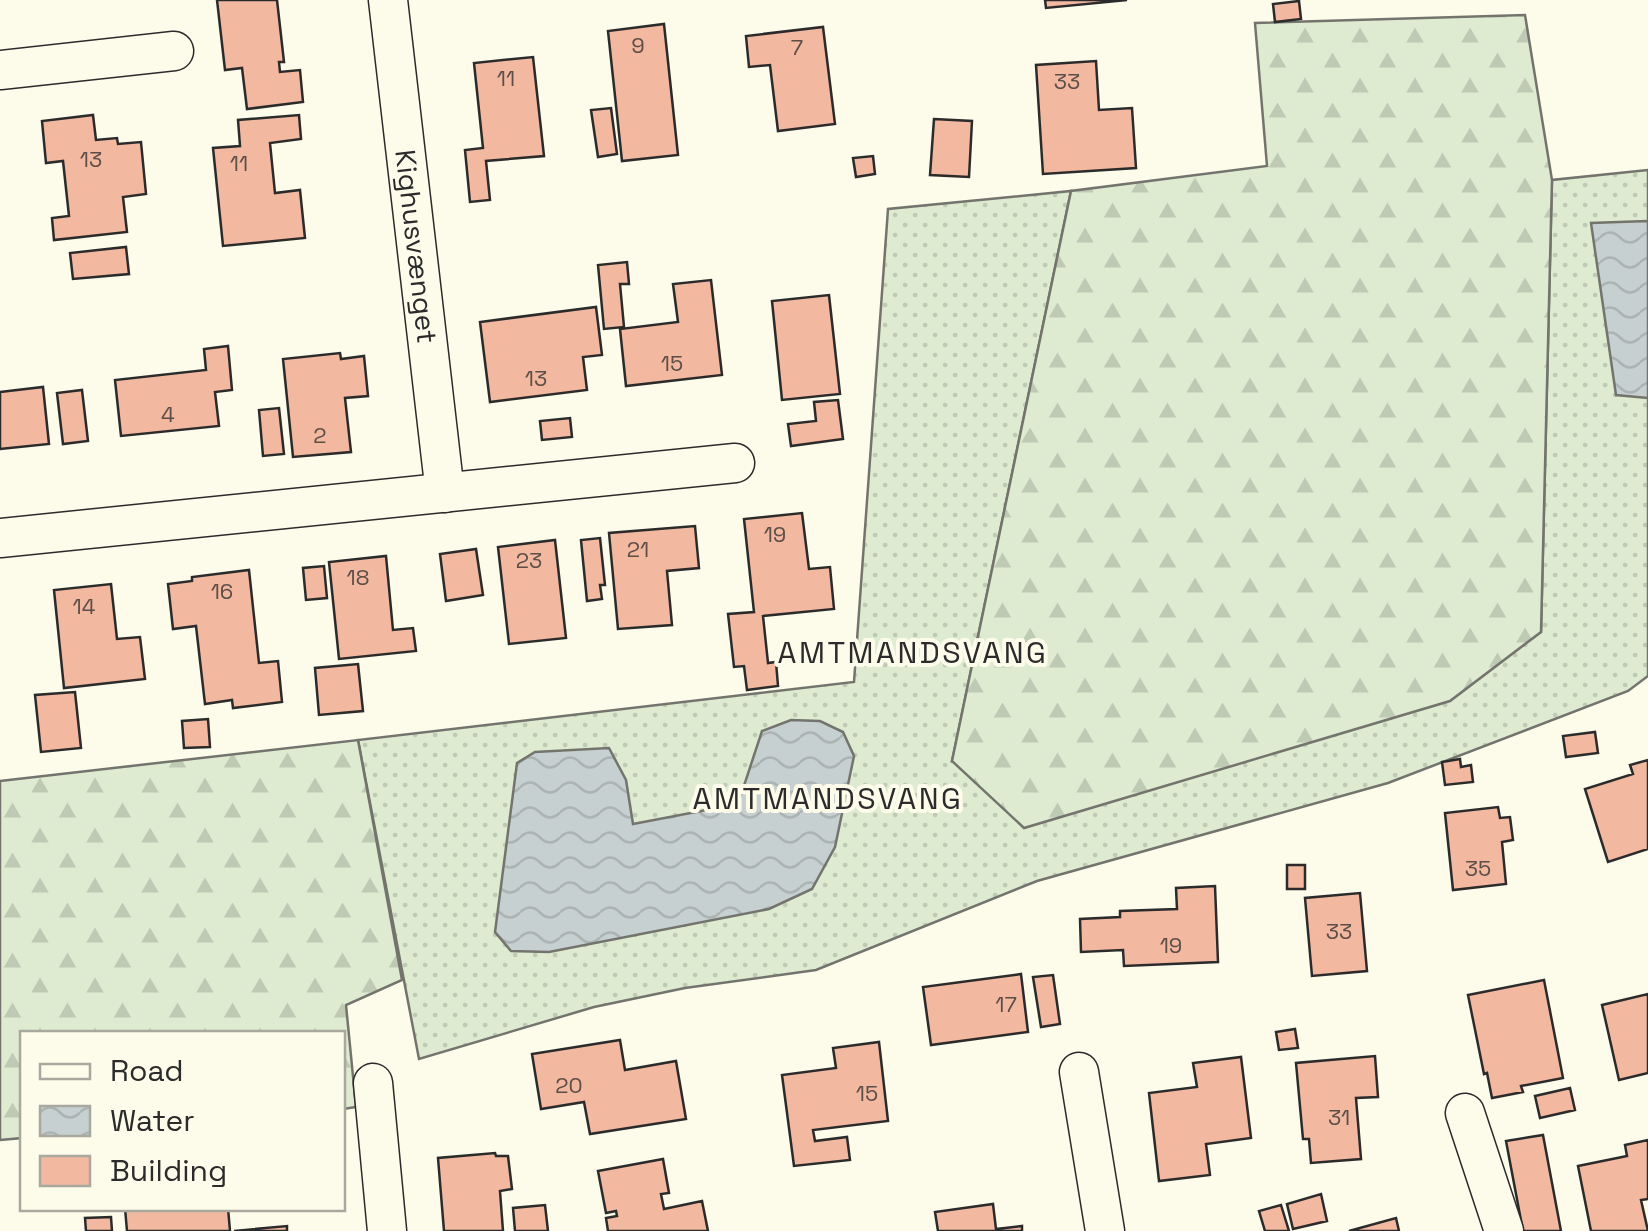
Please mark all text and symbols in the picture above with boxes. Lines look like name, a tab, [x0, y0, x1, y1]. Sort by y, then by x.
house number: 9	[631, 31, 645, 59]
house number: 7	[791, 33, 803, 61]
house number: 11	[497, 64, 515, 92]
house number: 33	[1054, 67, 1080, 95]
house number: 13	[80, 145, 102, 173]
street label: Kighusvænget	[387, 147, 446, 345]
house number: 11	[230, 149, 248, 177]
house number: 15	[661, 349, 683, 377]
house number: 13	[525, 364, 547, 392]
house number: 4	[161, 400, 175, 428]
house number: 2	[313, 421, 327, 449]
house number: 19	[764, 520, 786, 548]
house number: 21	[627, 535, 649, 563]
house number: 23	[516, 546, 542, 574]
house number: 18	[347, 563, 369, 591]
house number: 16	[211, 577, 233, 605]
house number: 14	[73, 592, 96, 620]
district label: AMTMANDSVANG	[778, 633, 1048, 672]
district label: AMTMANDSVANG	[693, 779, 963, 818]
house number: 35	[1465, 854, 1491, 882]
house number: 33	[1326, 917, 1352, 945]
house number: 19	[1160, 931, 1182, 959]
house number: 17	[995, 990, 1017, 1018]
legend	[20, 1031, 345, 1211]
text: Road	[110, 1051, 184, 1090]
house number: 20	[555, 1071, 583, 1099]
house number: 15	[856, 1079, 878, 1107]
text: Water	[110, 1101, 195, 1140]
house number: 31	[1328, 1103, 1350, 1131]
text: Building	[110, 1151, 227, 1190]

